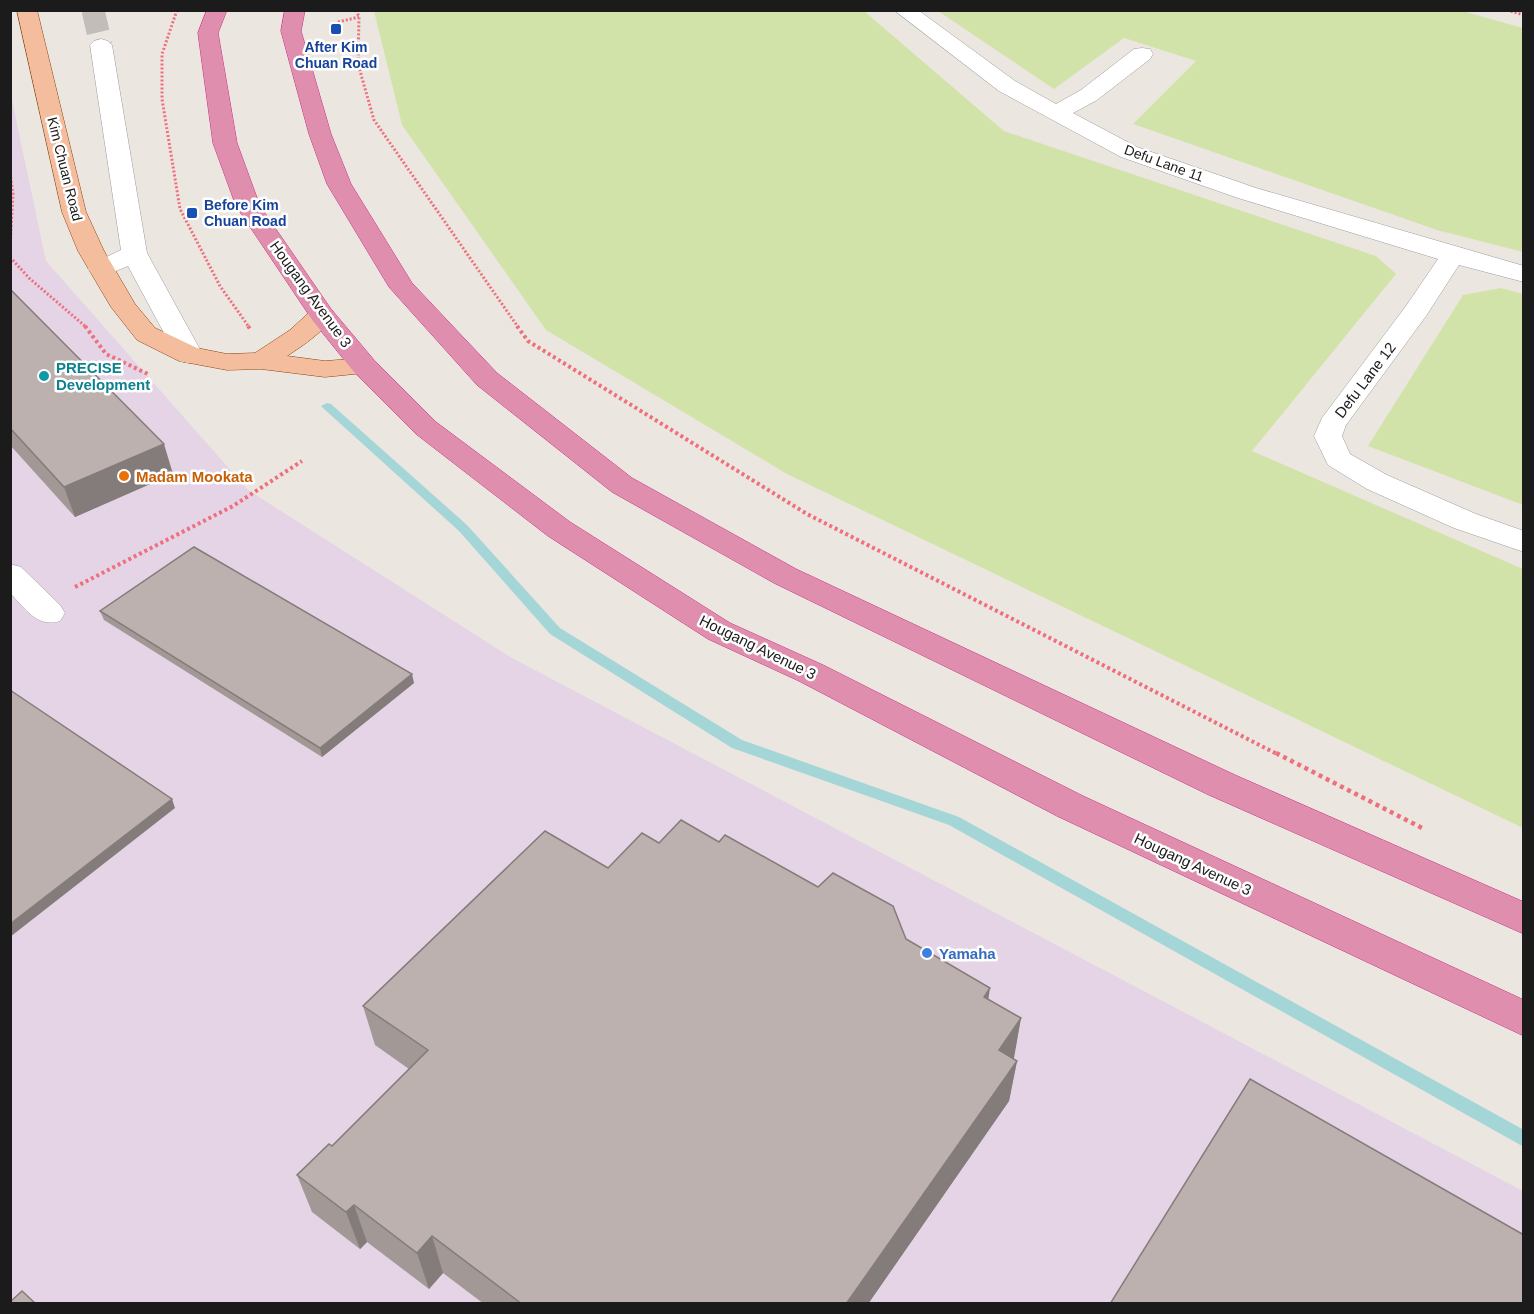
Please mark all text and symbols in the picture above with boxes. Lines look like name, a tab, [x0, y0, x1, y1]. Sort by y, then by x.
marker: After Kim Chuan Road	[329, 22, 343, 36]
place label: After Kim Chuan Road	[295, 39, 377, 71]
street label: Kim Chuan Road	[44, 115, 86, 223]
street label: Defu Lane 11	[1122, 141, 1206, 185]
place label: Before Kim Chuan Road	[204, 197, 286, 229]
marker: Before Kim Chuan Road	[185, 206, 199, 220]
street label: Hougang Avenue 3	[267, 237, 355, 351]
street label: Defu Lane 12	[1331, 339, 1399, 421]
place label: PRECISE Development	[56, 359, 150, 393]
marker: PRECISE Development	[37, 369, 51, 383]
place label: Madam Mookata	[136, 468, 253, 485]
marker: Madam Mookata	[117, 469, 131, 483]
street label: Hougang Avenue 3	[697, 611, 819, 683]
street label: Hougang Avenue 3	[1132, 829, 1254, 899]
place label: Yamaha	[939, 945, 996, 962]
marker: Yamaha	[920, 946, 934, 960]

